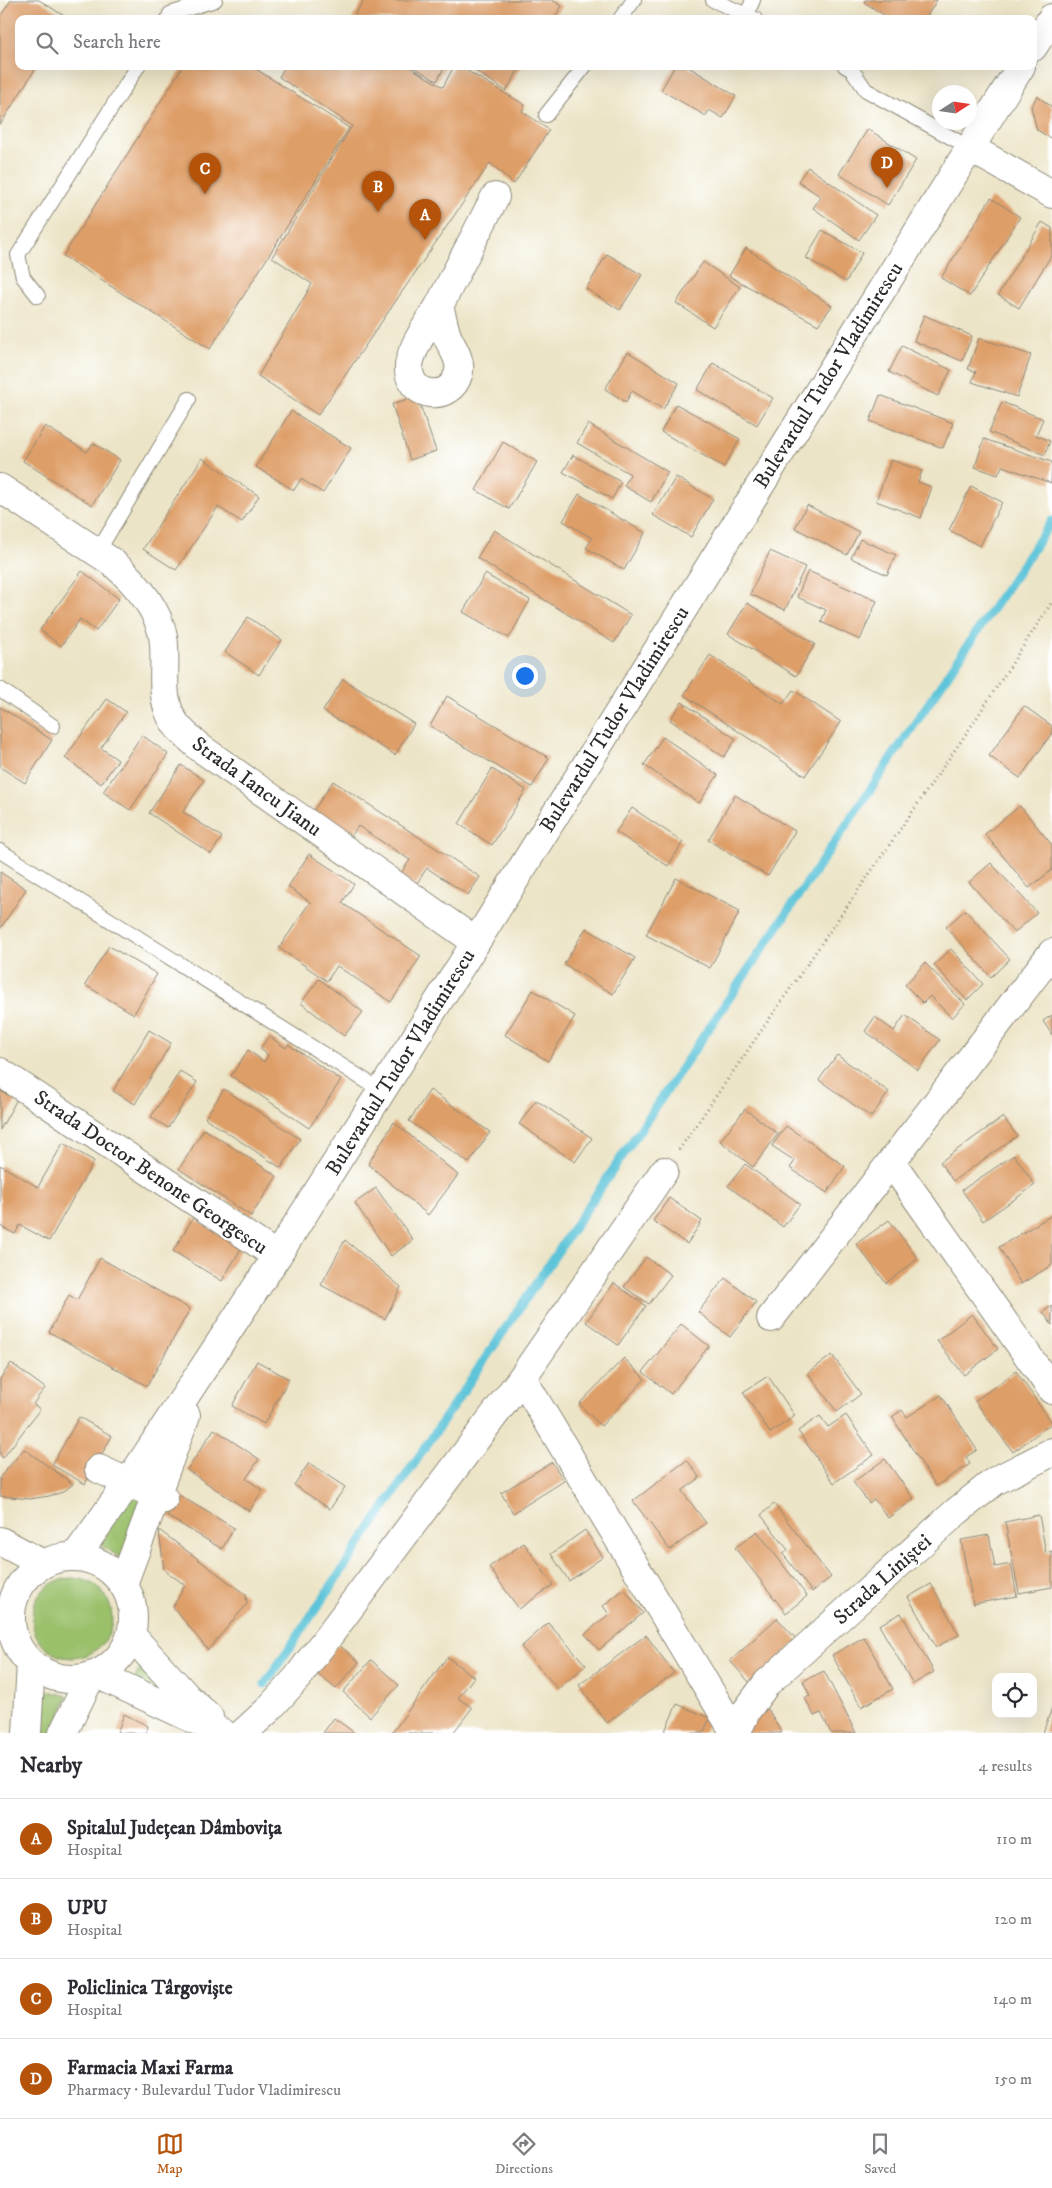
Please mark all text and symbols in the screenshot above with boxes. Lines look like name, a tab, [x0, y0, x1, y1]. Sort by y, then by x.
search box	[15, 15, 1037, 70]
icon: search	[33, 29, 61, 57]
text: Search here	[73, 31, 161, 54]
north arrow	[932, 85, 977, 130]
pin: D	[871, 147, 903, 188]
pin: C	[189, 153, 221, 194]
pin: B	[362, 171, 394, 212]
pin: A	[409, 199, 441, 240]
street label: Bulevardul Tudor Vladimirescu	[748, 258, 909, 493]
street label: Bulevardul Tudor Vladimirescu	[534, 602, 695, 837]
your location	[512, 663, 538, 689]
street label: Strada Iancu Jianu	[187, 731, 326, 843]
street label: Bulevardul Tudor Vladimirescu	[320, 945, 481, 1180]
street label: Strada Doctor Benone Georgescu	[29, 1085, 272, 1261]
street label: Strada Liniștei	[828, 1529, 937, 1631]
map controls	[992, 1673, 1037, 1718]
button: locate	[992, 1673, 1037, 1718]
text: Nearby	[20, 1753, 82, 1779]
text: 4 results	[979, 1756, 1032, 1776]
text: Spitalul Județean Dâmbovița	[67, 1817, 282, 1840]
text: A	[31, 1829, 41, 1849]
text: 110 m	[996, 1829, 1032, 1849]
text: Hospital	[67, 1840, 122, 1860]
text: UPU	[67, 1897, 107, 1920]
text: B	[31, 1909, 41, 1929]
text: 120 m	[994, 1909, 1032, 1929]
text: Hospital	[67, 1920, 122, 1940]
text: Policlinica Târgoviște	[67, 1977, 233, 2000]
text: C	[31, 1989, 41, 2009]
text: 140 m	[993, 1989, 1032, 2009]
text: Hospital	[67, 2000, 122, 2020]
text: Farmacia Maxi Farma	[67, 2057, 233, 2080]
text: D	[30, 2069, 42, 2089]
text: 150 m	[994, 2069, 1032, 2089]
text: Pharmacy · Bulevardul Tudor Vladimirescu	[67, 2080, 341, 2100]
tab: Map	[156, 2130, 184, 2178]
tab: Directions	[495, 2130, 553, 2178]
tab: Saved	[864, 2130, 896, 2178]

